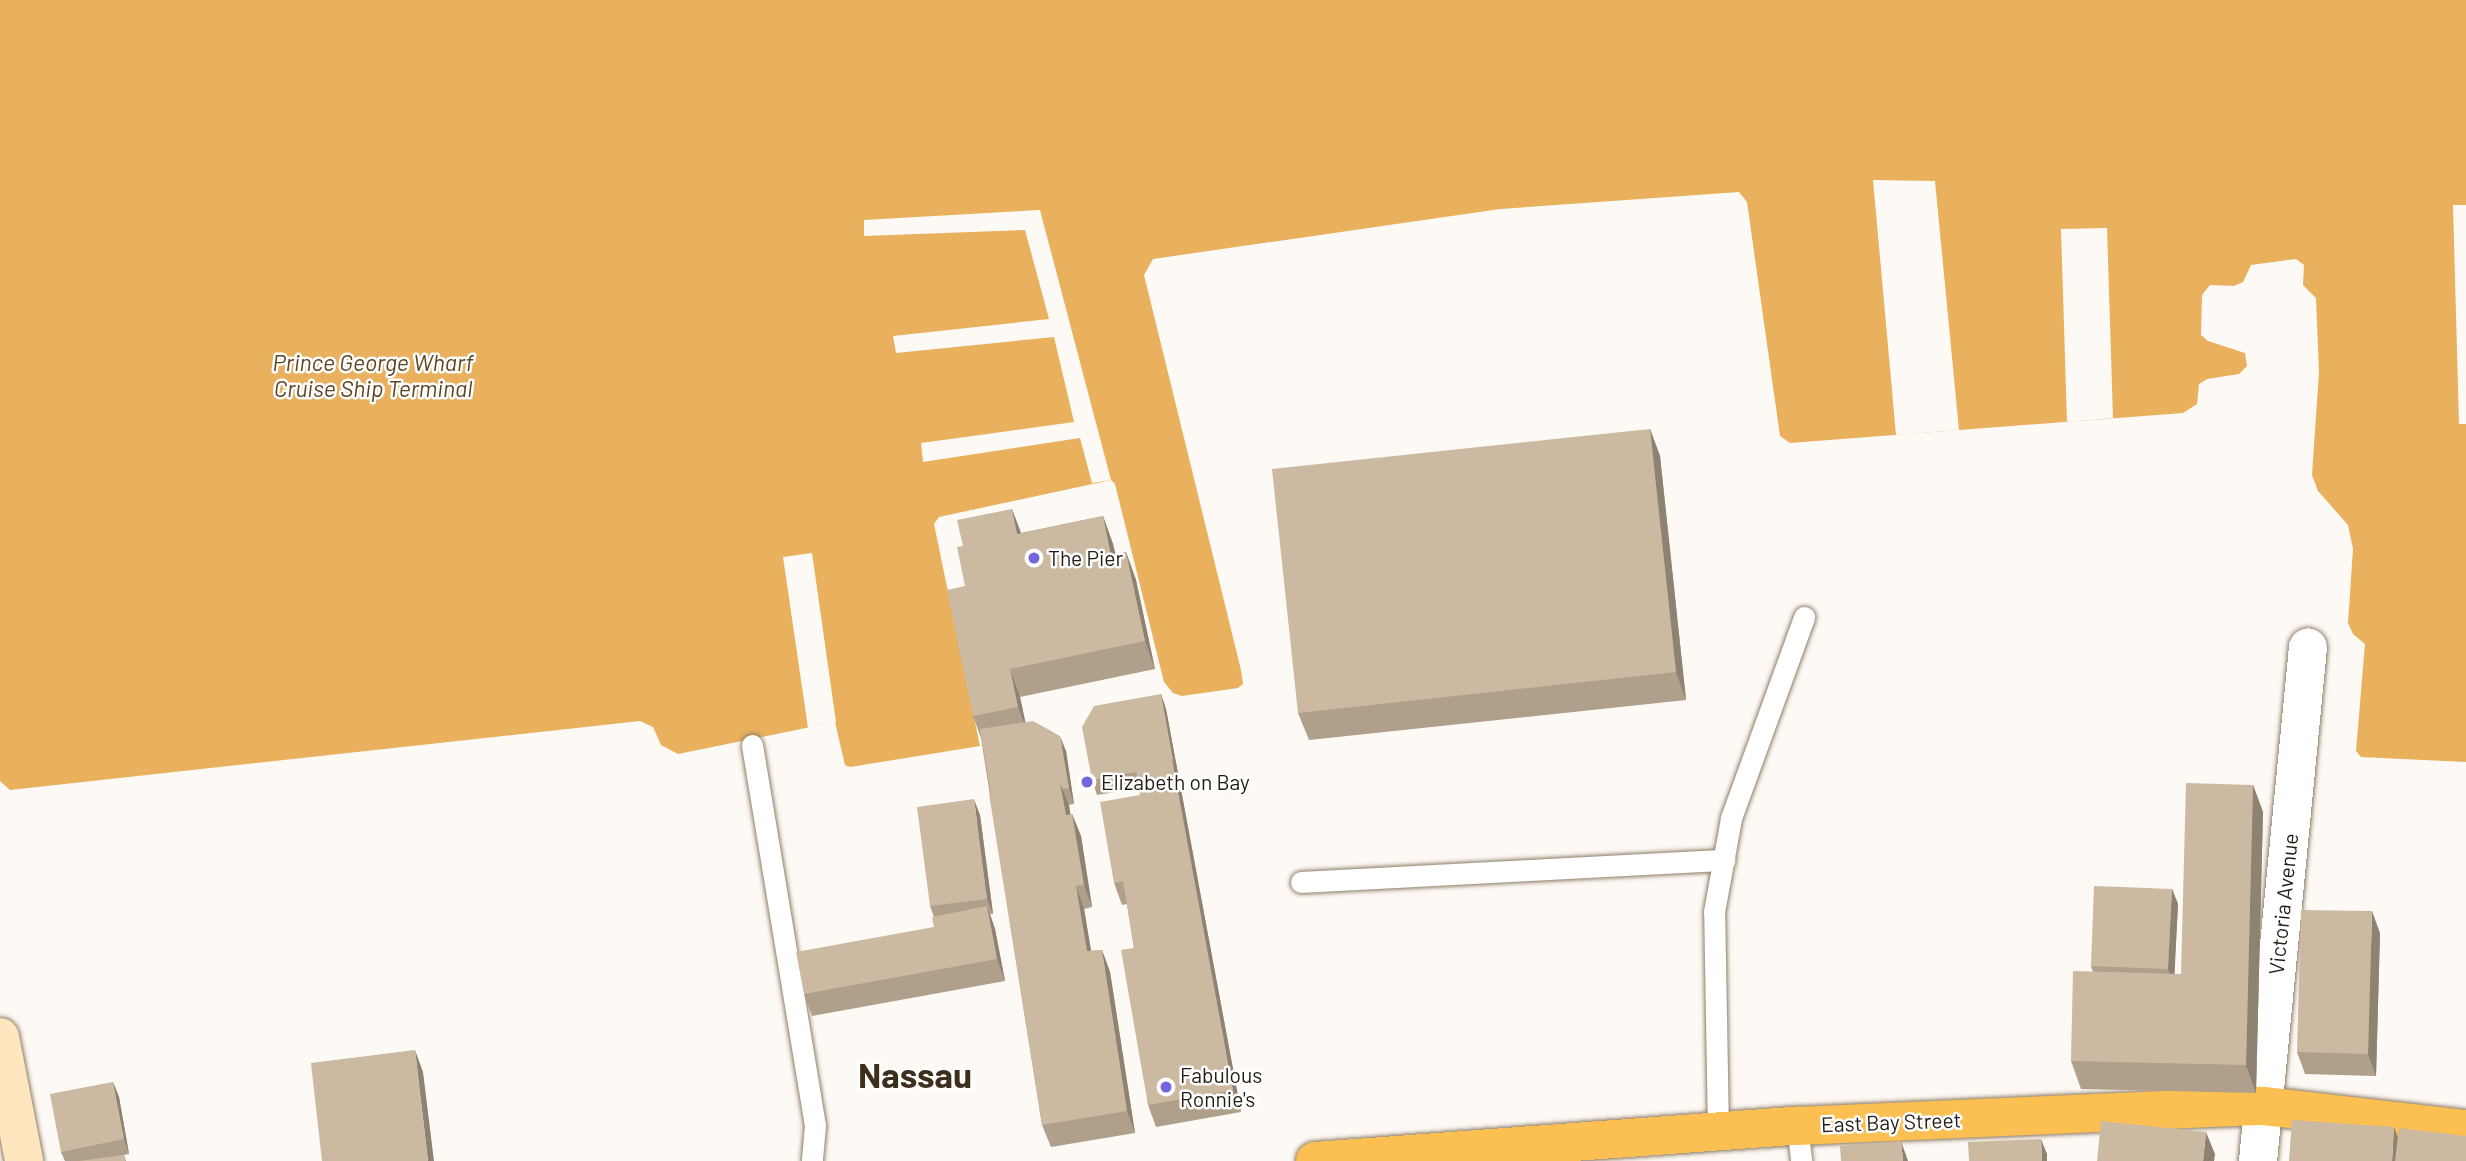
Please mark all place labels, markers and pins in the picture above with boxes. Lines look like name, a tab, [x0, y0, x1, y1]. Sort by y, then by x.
place label: The Pier	[1048, 545, 1123, 571]
marker: The Pier	[1026, 550, 1042, 566]
place label: Elizabeth on Bay	[1101, 769, 1250, 795]
marker: Elizabeth on Bay	[1079, 774, 1095, 790]
place label: Fabulous Ronnie's	[1180, 1062, 1262, 1112]
marker: Fabulous Ronnie's	[1158, 1079, 1174, 1095]

